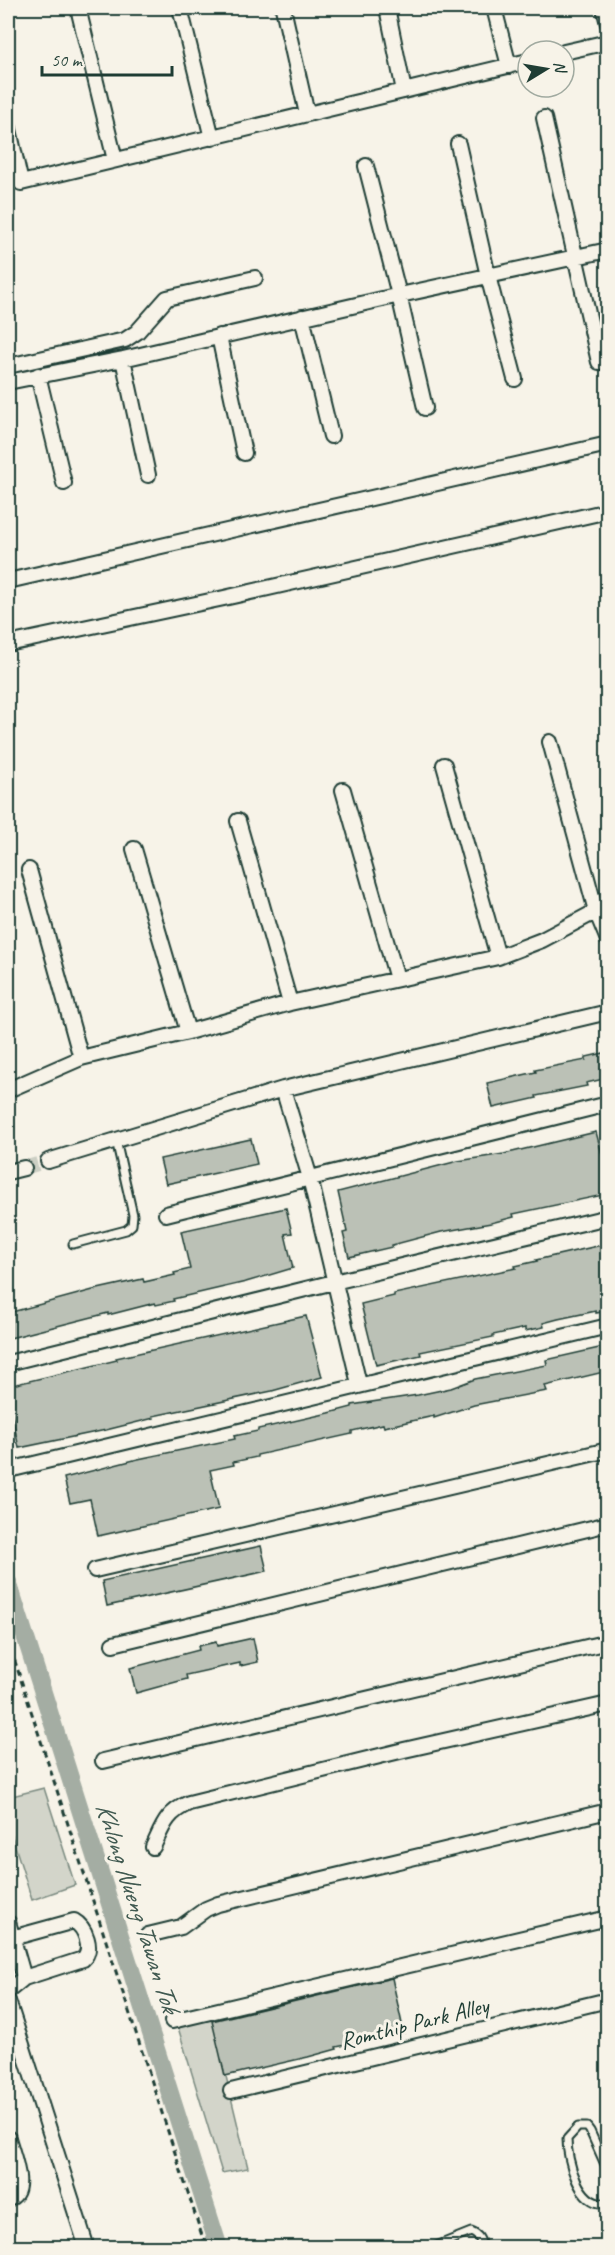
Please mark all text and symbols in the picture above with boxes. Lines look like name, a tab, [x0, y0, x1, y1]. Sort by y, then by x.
scale bar	[42, 39, 172, 77]
north arrow	[516, 39, 576, 99]
text: 50 m	[51, 49, 84, 71]
text: N	[549, 60, 571, 76]
water label: Khlong Nueng Tawan Tok	[88, 1798, 189, 2021]
street label: Romthip Park Alley	[337, 1990, 493, 2056]

